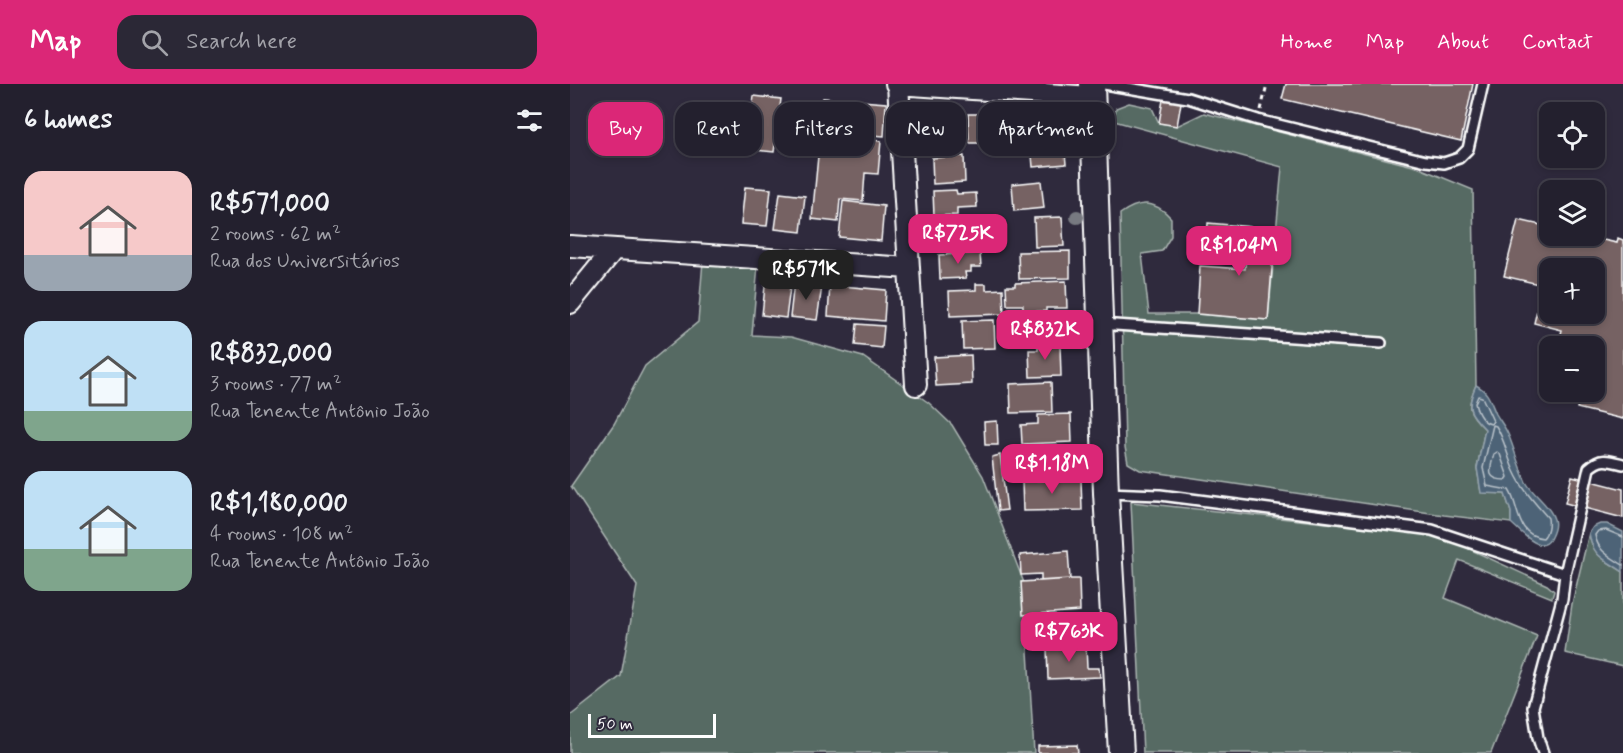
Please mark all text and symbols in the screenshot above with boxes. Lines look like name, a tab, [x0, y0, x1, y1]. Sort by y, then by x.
search box	[117, 15, 537, 69]
text: Map	[30, 24, 81, 61]
icon: search	[138, 26, 171, 59]
text: Search here	[186, 28, 297, 56]
text: Home	[1281, 28, 1333, 56]
text: Map	[1366, 28, 1404, 56]
text: About	[1437, 28, 1489, 56]
text: Contact	[1522, 28, 1593, 56]
chip: Buy	[588, 102, 663, 156]
chip: Rent	[675, 102, 762, 156]
chip: Filters	[774, 102, 874, 156]
chip: New	[886, 102, 966, 156]
chip: Apartment	[978, 102, 1115, 156]
map controls	[1539, 102, 1605, 402]
button: locate	[1539, 102, 1605, 168]
text: 6 homes	[24, 103, 112, 137]
icon: filters	[513, 104, 546, 137]
button: layers	[1539, 180, 1605, 246]
text: R$571,000	[210, 187, 330, 221]
icon: home	[72, 195, 144, 267]
pin: R$725K	[909, 214, 1007, 265]
text: R$725K	[922, 220, 994, 247]
text: 2 rooms · 62 m²	[210, 221, 341, 248]
pin: R$1.04M	[1184, 226, 1294, 277]
text: R$1.04M	[1200, 232, 1278, 259]
text: Rua dos Universitários	[210, 248, 400, 275]
pin: R$571K	[757, 250, 855, 301]
text: R$571K	[772, 256, 840, 283]
button: +	[1539, 258, 1605, 324]
pin: R$832K	[996, 310, 1094, 361]
text: R$832K	[1010, 316, 1080, 343]
button: −	[1539, 336, 1605, 402]
text: R$832,000	[210, 337, 332, 371]
icon: home	[72, 345, 144, 417]
text: 3 rooms · 77 m²	[210, 371, 342, 398]
text: Rua Tenente Antônio João	[210, 398, 430, 425]
pin: R$1.18M	[997, 444, 1107, 495]
text: R$1.18M	[1015, 450, 1089, 477]
text: R$1,180,000	[210, 487, 348, 521]
icon: home	[72, 495, 144, 567]
text: 4 rooms · 108 m²	[210, 521, 353, 548]
text: Rua Tenente Antônio João	[210, 548, 430, 575]
pin: R$763K	[1020, 612, 1118, 663]
text: R$763K	[1035, 618, 1103, 645]
scale bar	[588, 711, 716, 738]
text: 50 m	[597, 714, 633, 735]

